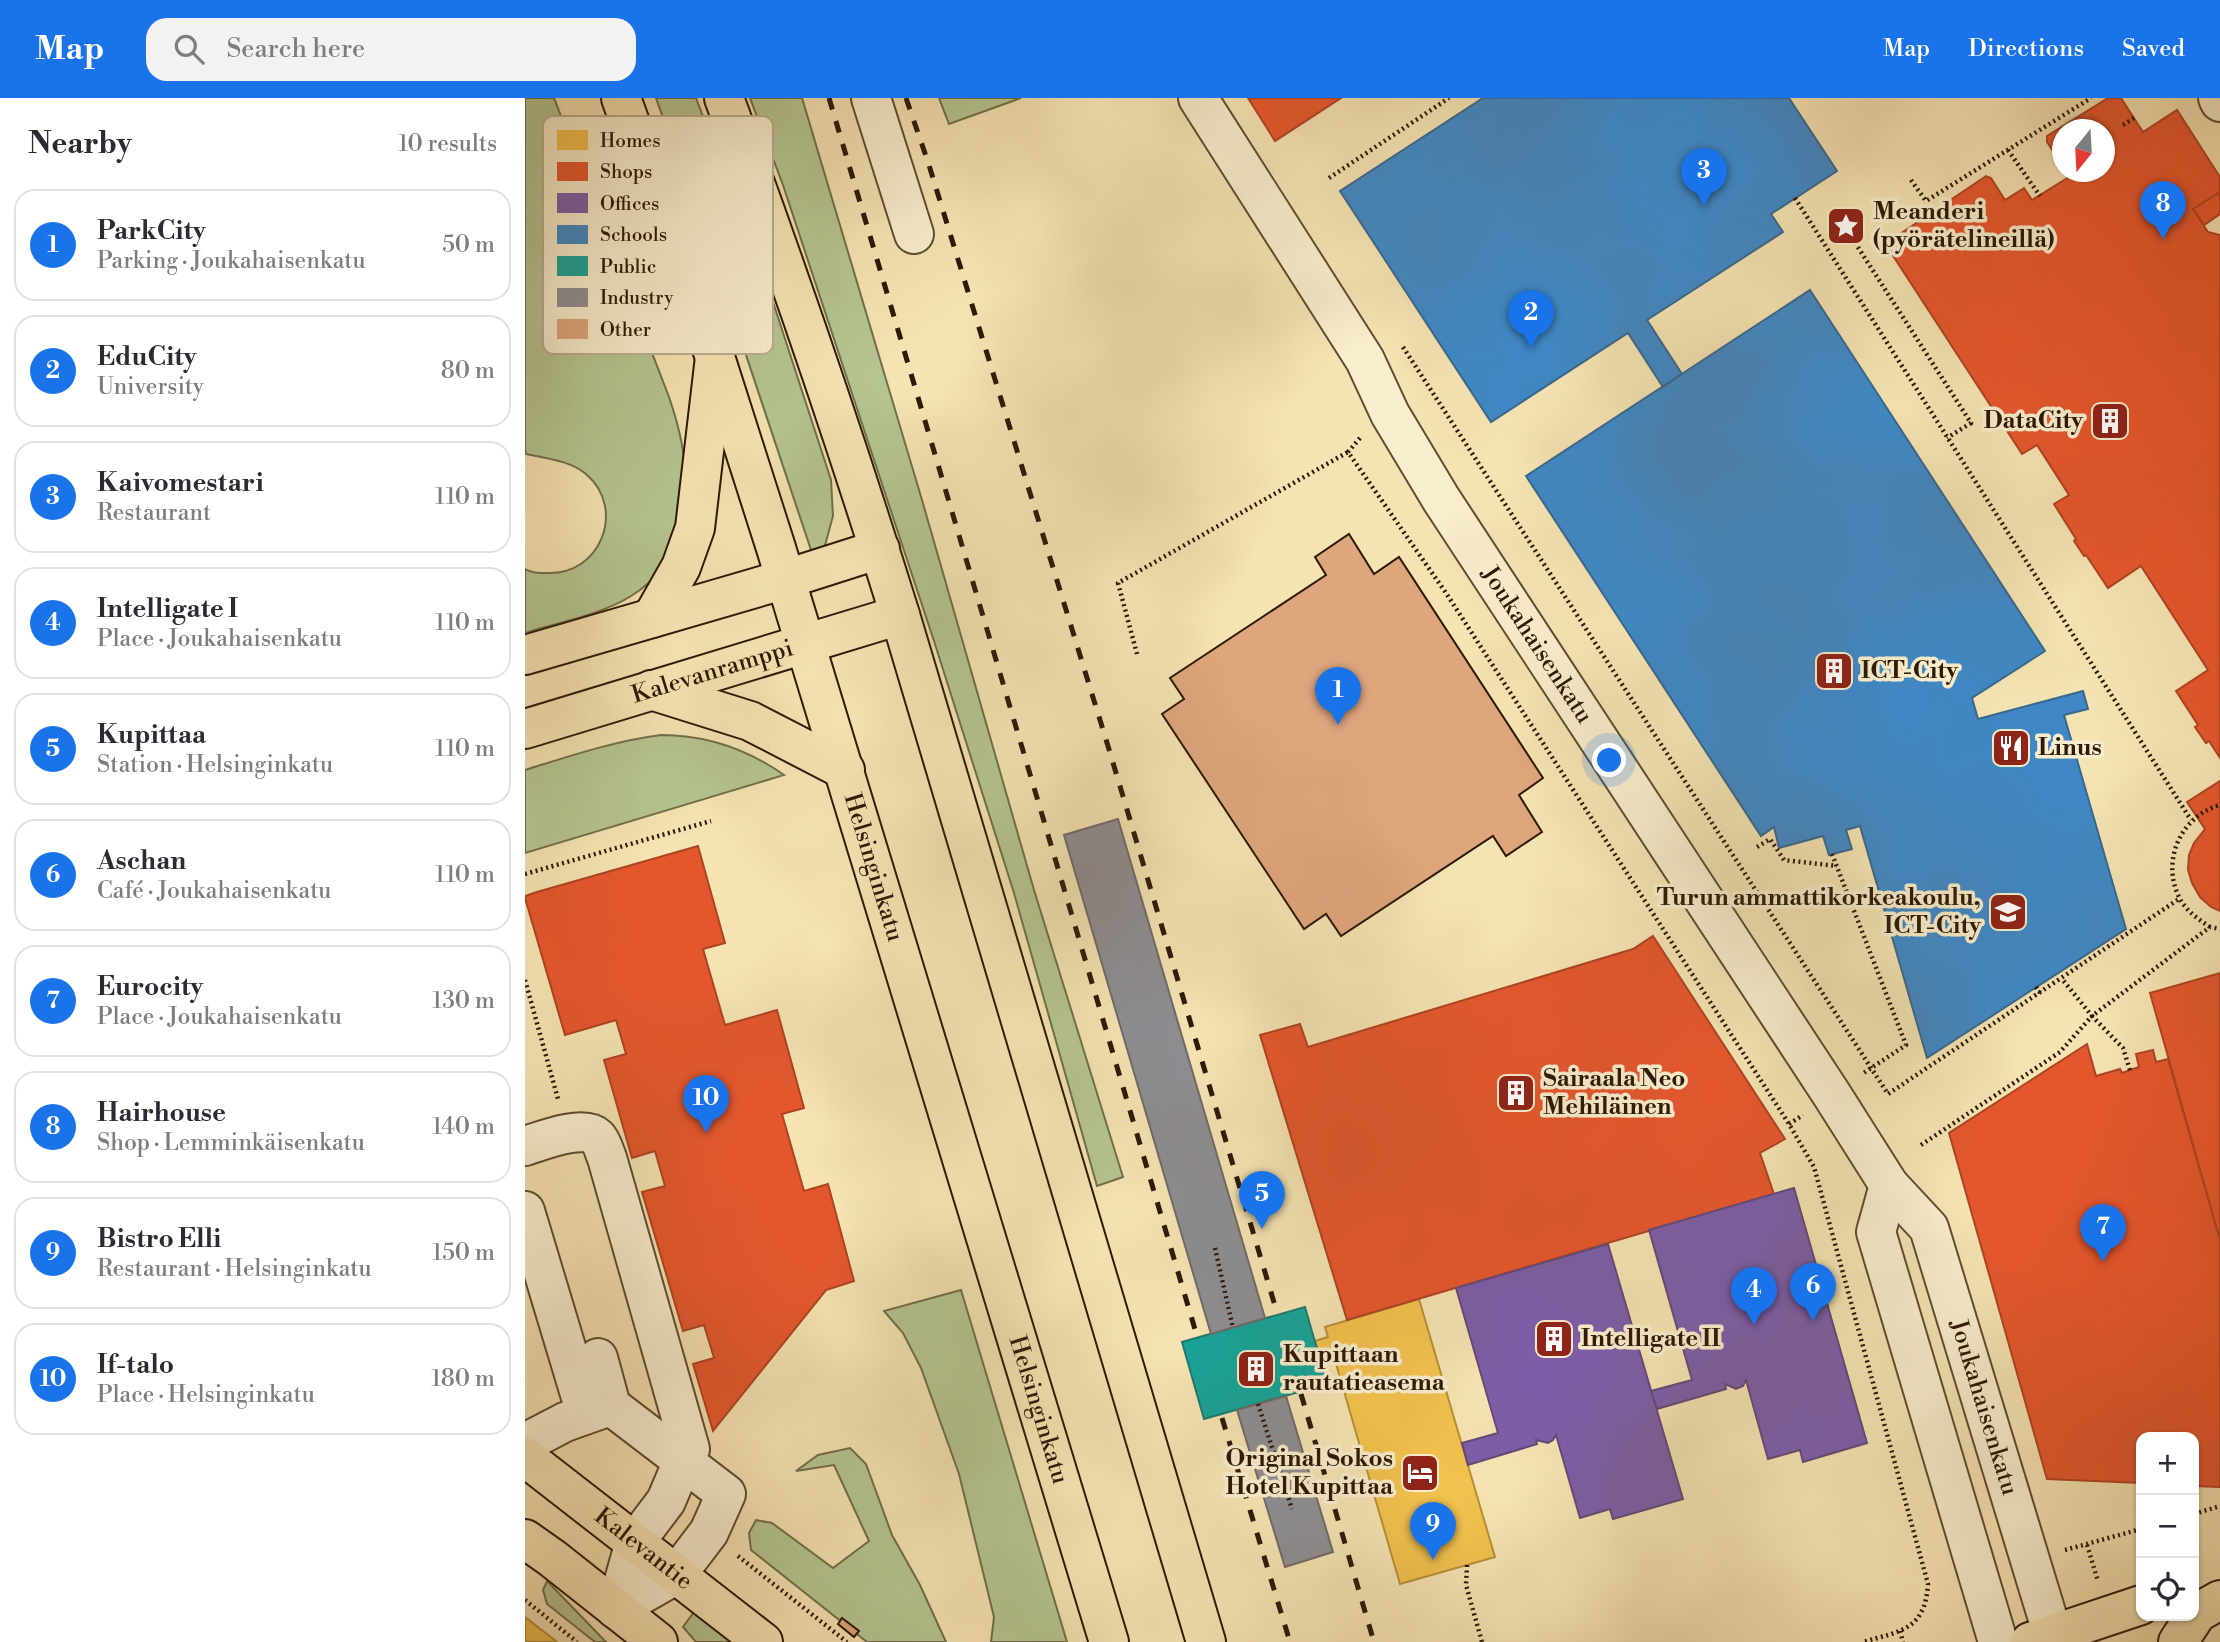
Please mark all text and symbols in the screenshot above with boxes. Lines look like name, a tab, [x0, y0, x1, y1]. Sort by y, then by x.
search box	[146, 18, 636, 81]
text: Map	[35, 29, 104, 70]
icon: search	[170, 30, 208, 68]
text: Search here	[226, 33, 365, 65]
text: Map	[1883, 34, 1930, 64]
text: Directions	[1968, 34, 2084, 64]
text: Saved	[2122, 34, 2185, 64]
legend	[543, 116, 773, 354]
north arrow	[2052, 119, 2115, 182]
text: Nearby	[28, 125, 132, 163]
text: Homes	[600, 129, 660, 153]
text: 10 results	[398, 130, 497, 158]
pin: 3	[1681, 148, 1727, 206]
text: Shops	[600, 160, 652, 184]
pin: 8	[2140, 181, 2186, 239]
text: Offices	[600, 192, 659, 216]
place label: Meanderi (pyörätelineillä)	[1873, 197, 2054, 255]
place icon: Meanderi (pyörätelineillä)	[1825, 205, 1867, 247]
text: ParkCity	[97, 215, 206, 247]
text: Schools	[600, 223, 667, 247]
text: 1	[47, 231, 59, 259]
text: 50 m	[442, 231, 495, 259]
text: Parking · Joukahaisenkatu	[97, 247, 366, 275]
text: Public	[600, 255, 656, 279]
text: Industry	[600, 286, 674, 310]
pin: 2	[1508, 290, 1554, 348]
text: Other	[600, 318, 651, 342]
text: EduCity	[97, 341, 196, 373]
text: 2	[46, 357, 60, 385]
text: 80 m	[441, 357, 495, 385]
text: University	[97, 373, 204, 401]
building icon: DataCity	[2089, 400, 2131, 442]
place label: DataCity	[1983, 406, 2084, 436]
text: Kaivomestari	[97, 467, 264, 499]
text: 3	[46, 483, 60, 511]
text: 110 m	[435, 483, 495, 511]
text: Restaurant	[97, 499, 211, 527]
street label: Joukahaisenkatu	[1474, 560, 1599, 730]
text: Intelligate I	[97, 593, 238, 625]
text: 4	[45, 609, 61, 637]
text: 110 m	[435, 609, 495, 637]
text: Place · Joukahaisenkatu	[97, 625, 342, 653]
street label: Kalevanramppi	[628, 633, 797, 711]
building icon: ICT-City	[1813, 650, 1855, 692]
place label: ICT-City	[1861, 656, 1959, 686]
pin: 1	[1315, 667, 1361, 725]
text: Kupittaa	[97, 719, 206, 751]
restaurant icon: Linus	[1990, 727, 2032, 769]
place label: Linus	[2038, 733, 2102, 763]
text: 5	[46, 735, 60, 763]
text: 110 m	[435, 735, 495, 763]
your location	[1592, 743, 1626, 777]
text: Station · Helsinginkatu	[97, 751, 333, 779]
street label: Helsinginkatu	[837, 790, 910, 946]
text: Aschan	[97, 845, 186, 877]
text: 6	[46, 861, 60, 889]
text: 110 m	[435, 861, 495, 889]
text: Café · Joukahaisenkatu	[97, 877, 331, 905]
place label: Turun ammattikorkeakoulu, ICT-City	[1657, 883, 1982, 941]
school or university icon: Turun ammattikorkeakoulu, ICT-City	[1987, 891, 2029, 933]
text: Eurocity	[97, 971, 203, 1003]
text: 7	[46, 987, 60, 1015]
text: 130 m	[432, 987, 495, 1015]
text: Place · Joukahaisenkatu	[97, 1003, 342, 1031]
place label: Sairaala Neo Mehiläinen	[1543, 1064, 1685, 1122]
building icon: Sairaala Neo Mehiläinen	[1495, 1072, 1537, 1114]
pin: 10	[683, 1075, 729, 1133]
text: Hairhouse	[97, 1097, 226, 1129]
text: 8	[46, 1113, 60, 1141]
text: 140 m	[432, 1113, 495, 1141]
text: Shop · Lemminkäisenkatu	[97, 1129, 365, 1157]
pin: 5	[1239, 1171, 1285, 1229]
pin: 7	[2080, 1204, 2126, 1262]
text: Bistro Elli	[97, 1223, 221, 1255]
text: 9	[46, 1239, 60, 1267]
text: 150 m	[432, 1239, 495, 1267]
text: Restaurant · Helsinginkatu	[97, 1255, 372, 1283]
pin: 6	[1790, 1263, 1836, 1321]
pin: 4	[1731, 1267, 1777, 1325]
street label: Joukahaisenkatu	[1942, 1315, 2025, 1499]
building icon: Intelligate II	[1533, 1318, 1575, 1360]
place label: Intelligate II	[1581, 1324, 1720, 1354]
street label: Helsinginkatu	[1002, 1332, 1075, 1488]
place label: Kupittaan rautatieasema	[1283, 1340, 1446, 1398]
building icon: Kupittaan rautatieasema	[1235, 1348, 1277, 1390]
text: If-talo	[97, 1349, 174, 1381]
text: 10	[39, 1365, 67, 1393]
text: 180 m	[431, 1365, 495, 1393]
text: Place · Helsinginkatu	[97, 1381, 315, 1409]
map controls	[2136, 1432, 2199, 1621]
button: +	[2136, 1432, 2199, 1495]
place label: Original Sokos Hotel Kupittaa	[1225, 1444, 1394, 1502]
hotel icon: Original Sokos Hotel Kupittaa	[1399, 1452, 1441, 1494]
button: −	[2136, 1495, 2199, 1558]
street label: Kalevantie	[588, 1501, 699, 1597]
pin: 9	[1410, 1502, 1456, 1560]
button: locate	[2136, 1558, 2199, 1621]

